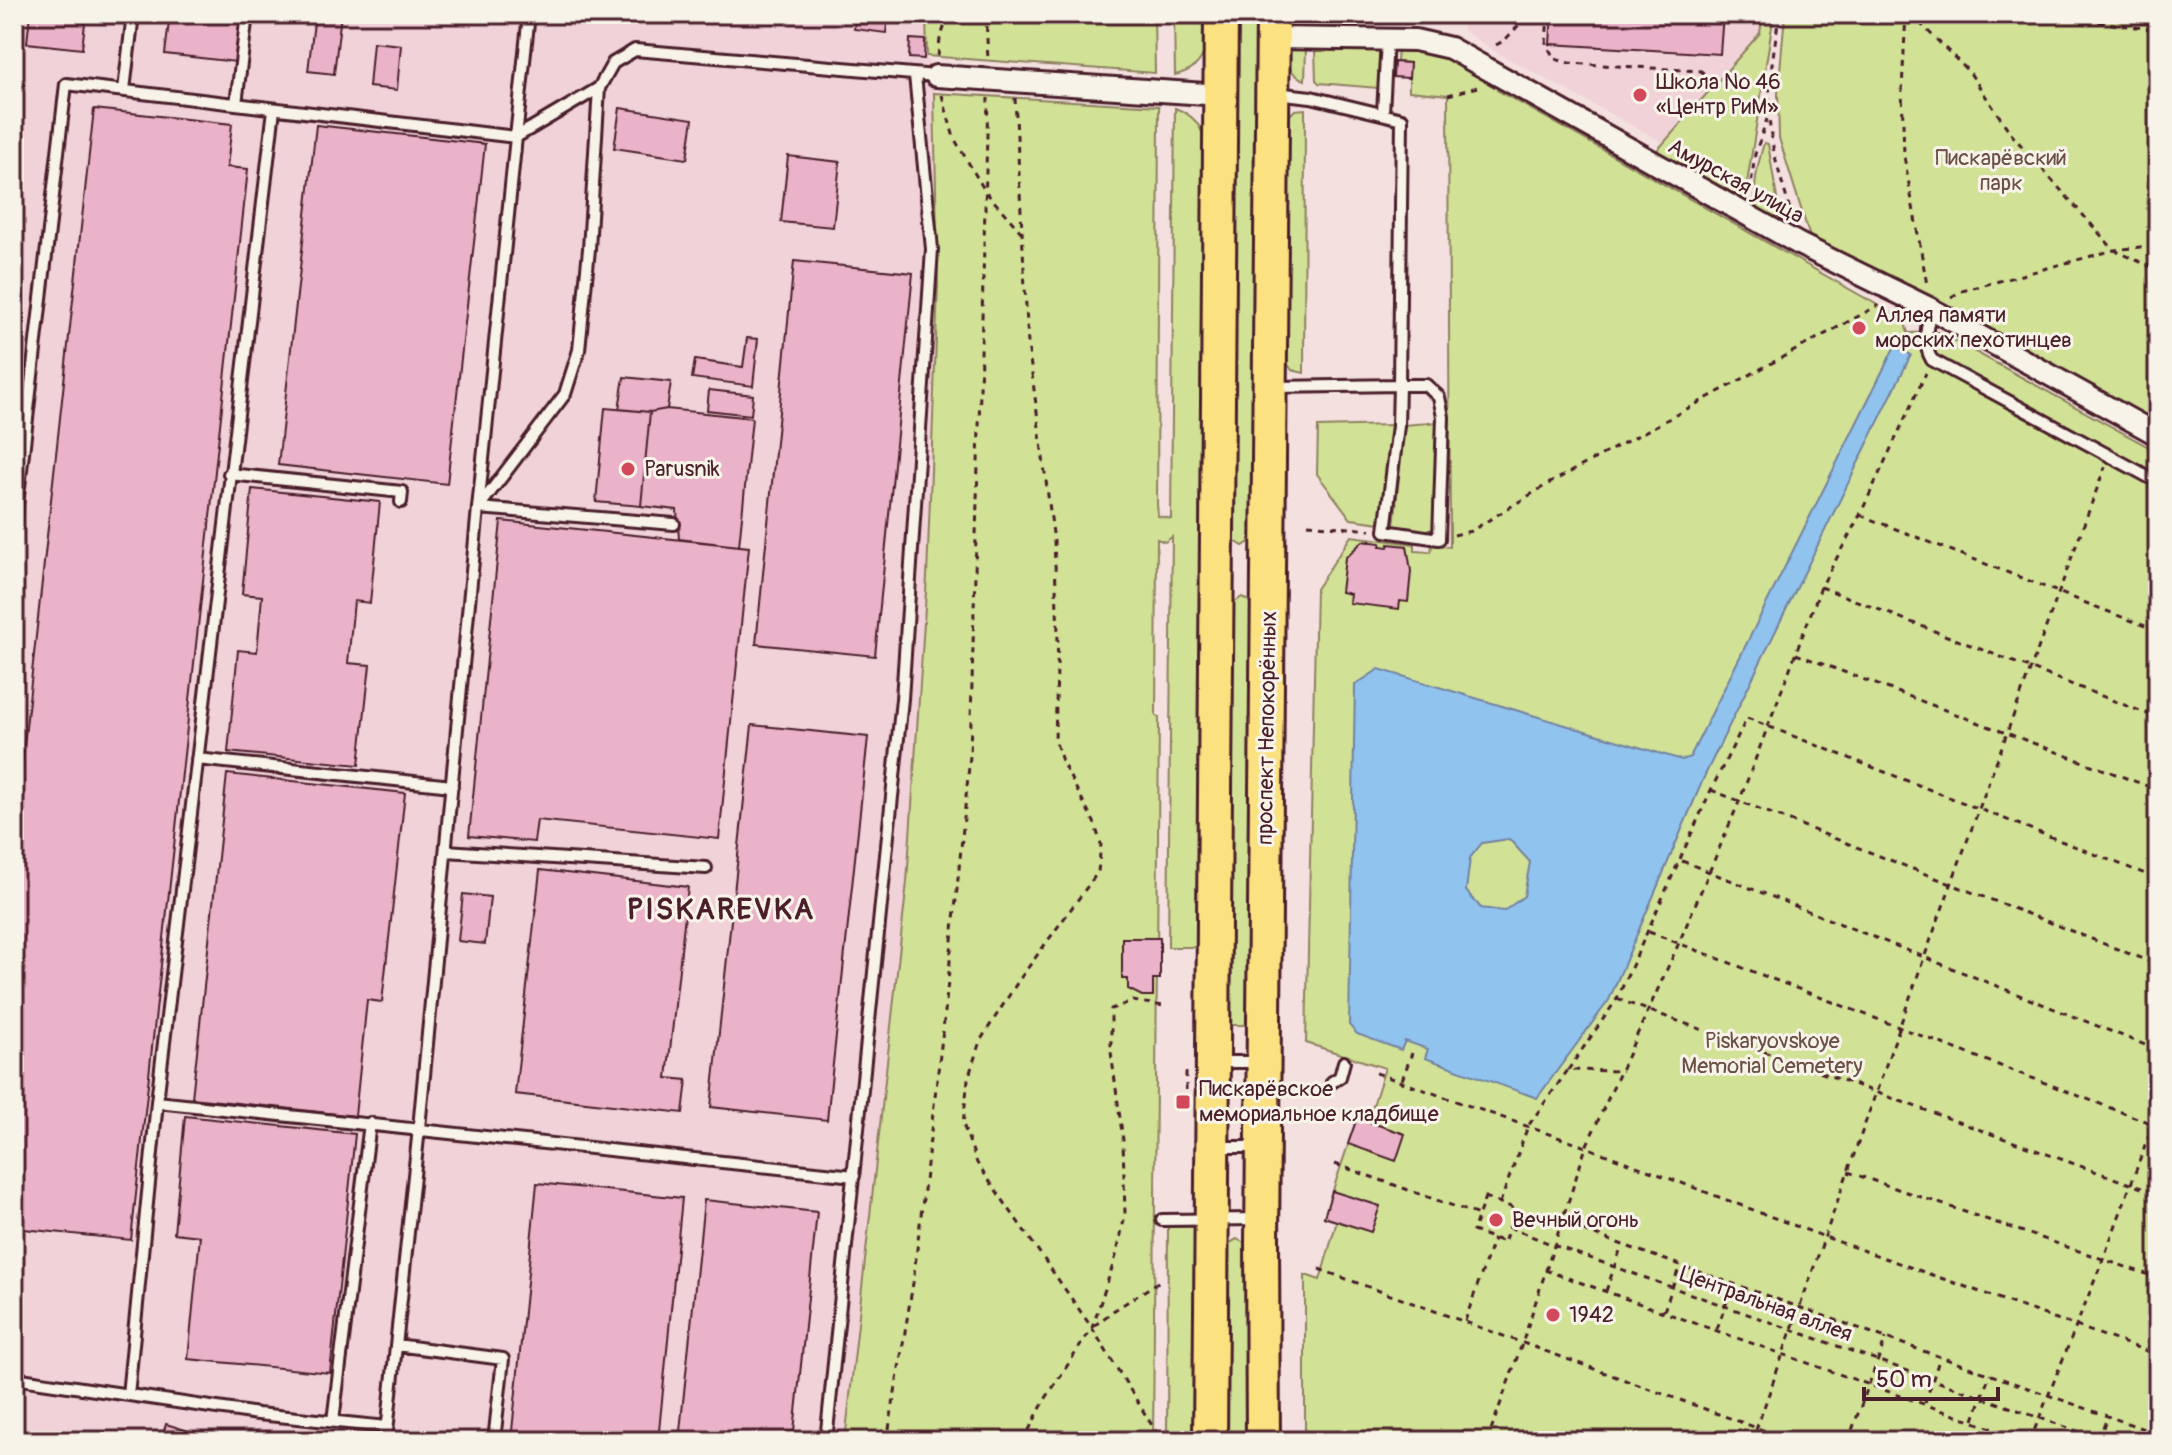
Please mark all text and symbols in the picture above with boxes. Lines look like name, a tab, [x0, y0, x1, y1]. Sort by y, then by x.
place label: Школа № 46 «Центр РиМ»	[1656, 68, 1781, 121]
marker: Школа № 46 «Центр РиМ»	[1631, 86, 1649, 104]
street label: Амурская улица	[1663, 132, 1809, 230]
park label: Пискарёвский парк	[1935, 144, 2067, 197]
place label: Аллея памяти морских пехотинцев	[1875, 301, 2072, 354]
marker: Аллея памяти морских пехотинцев	[1850, 319, 1868, 337]
place label: Parusnik	[644, 455, 720, 483]
marker: Parusnik	[619, 460, 637, 478]
street label: проспект Непокорённых	[1251, 611, 1283, 845]
district label: PISKAREVKA	[627, 891, 815, 928]
park label: Piskaryovskoye Memorial Cemetery	[1681, 1027, 1863, 1080]
place label: Пискарёвское мемориальное кладбище	[1199, 1075, 1439, 1128]
marker: Пискарёвское мемориальное кладбище	[1174, 1093, 1192, 1111]
place label: Вечный огонь	[1512, 1206, 1639, 1234]
marker: Вечный огонь	[1487, 1211, 1505, 1229]
street label: Центральная аллея	[1676, 1260, 1856, 1348]
place label: 1942	[1569, 1301, 1614, 1329]
marker: 1942	[1544, 1306, 1562, 1324]
scale bar	[1864, 1351, 1998, 1401]
text: 50 m	[1876, 1365, 1932, 1394]

